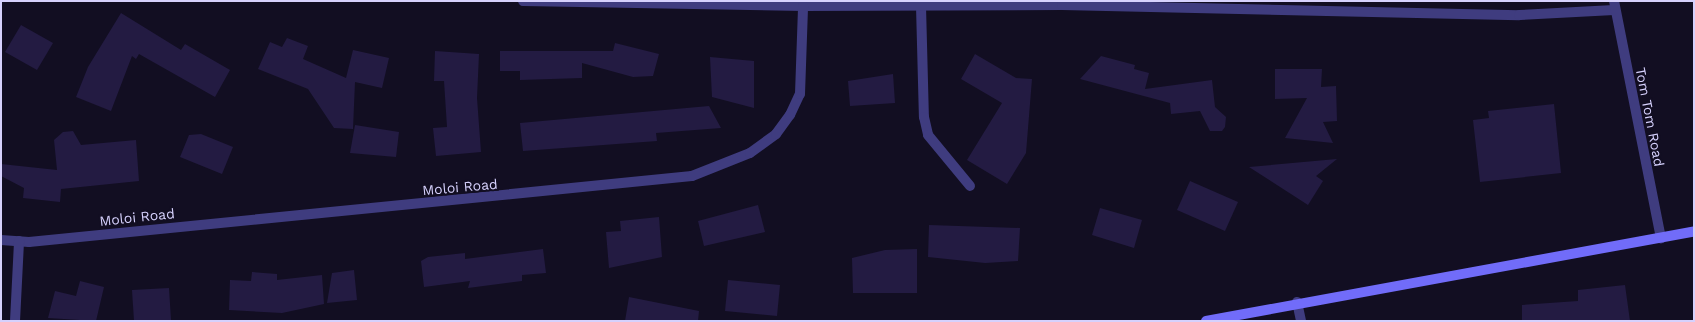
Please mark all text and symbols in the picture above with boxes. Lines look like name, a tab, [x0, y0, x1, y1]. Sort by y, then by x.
street label: Tom Tom Road	[1632, 66, 1668, 168]
street label: Moloi Road	[422, 175, 498, 199]
street label: Moloi Road	[99, 205, 175, 229]

